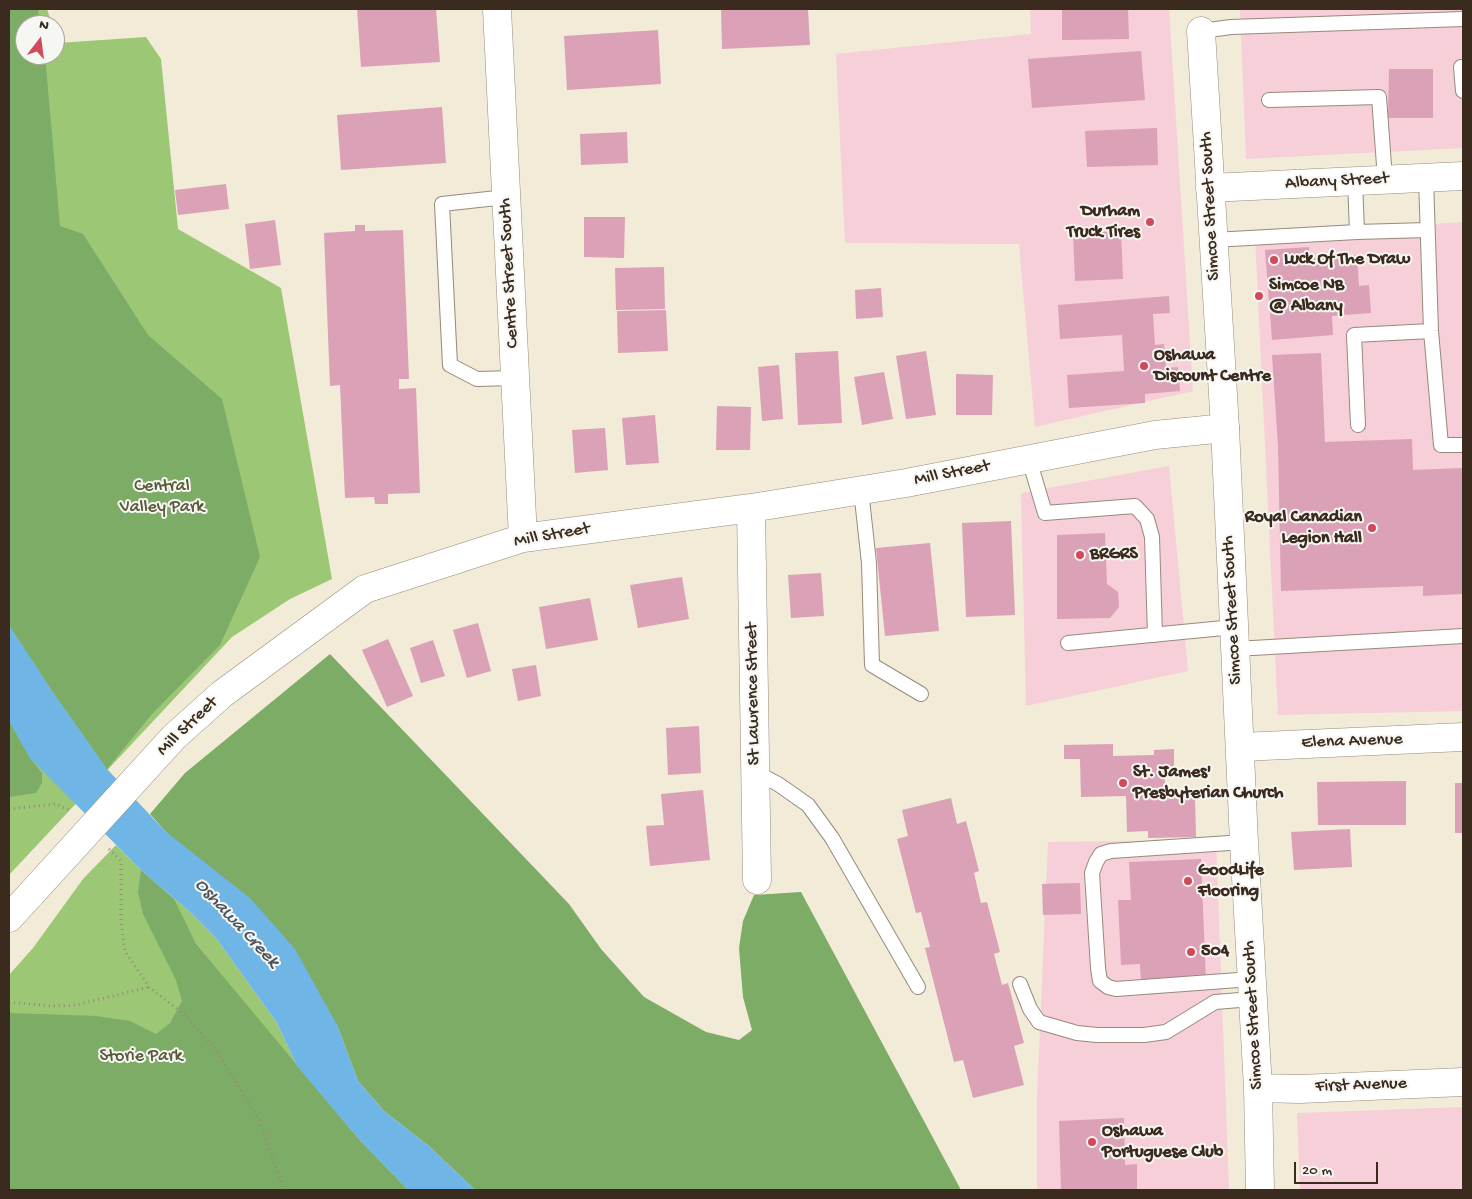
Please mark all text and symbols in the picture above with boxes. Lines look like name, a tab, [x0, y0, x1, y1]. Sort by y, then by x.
north arrow	[15, 15, 65, 65]
text: N	[37, 17, 50, 35]
street label: Simcoe Street South	[1196, 131, 1226, 281]
street label: Albany Street	[1285, 168, 1389, 196]
street label: Centre Street South	[495, 197, 525, 349]
place label: Durham Truck Tires	[1067, 201, 1140, 243]
marker: Durham Truck Tires	[1144, 216, 1156, 228]
place label: Luck Of The Draw	[1284, 249, 1410, 271]
marker: Luck Of The Draw	[1268, 254, 1280, 266]
place label: Simcoe NB @ Albany	[1269, 275, 1344, 318]
marker: Simcoe NB @ Albany	[1253, 290, 1265, 302]
place label: Oshawa Discount Centre	[1154, 345, 1271, 388]
marker: Oshawa Discount Centre	[1138, 360, 1150, 372]
street label: Mill Street	[912, 456, 992, 492]
park label: Central Valley Park	[120, 476, 204, 518]
place label: Royal Canadian Legion Hall	[1245, 507, 1362, 550]
street label: Mill Street	[512, 519, 592, 553]
marker: Royal Canadian Legion Hall	[1366, 522, 1378, 534]
street label: Simcoe Street South	[1218, 535, 1248, 685]
place label: BRGRS	[1090, 544, 1138, 566]
marker: BRGRS	[1074, 549, 1086, 561]
street label: St Lawrence Street	[742, 623, 766, 765]
street label: Mill Street	[153, 693, 223, 761]
street label: Elena Avenue	[1301, 729, 1403, 755]
place label: St. James' Presbyterian Church	[1133, 762, 1283, 804]
marker: St. James' Presbyterian Church	[1117, 777, 1129, 789]
place label: GoodLife Flooring	[1198, 860, 1264, 902]
water label: Oshawa Creek	[189, 875, 283, 973]
marker: GoodLife Flooring	[1182, 875, 1194, 887]
street label: Simcoe Street South	[1239, 940, 1269, 1090]
place label: 504	[1201, 941, 1229, 963]
marker: 504	[1185, 946, 1197, 958]
park label: Storie Park	[99, 1046, 183, 1068]
street label: First Avenue	[1315, 1074, 1407, 1098]
place label: Oshawa Portuguese Club	[1102, 1121, 1223, 1164]
marker: Oshawa Portuguese Club	[1086, 1136, 1098, 1148]
scale bar	[1297, 1152, 1381, 1184]
text: 20 m	[1302, 1162, 1332, 1180]

